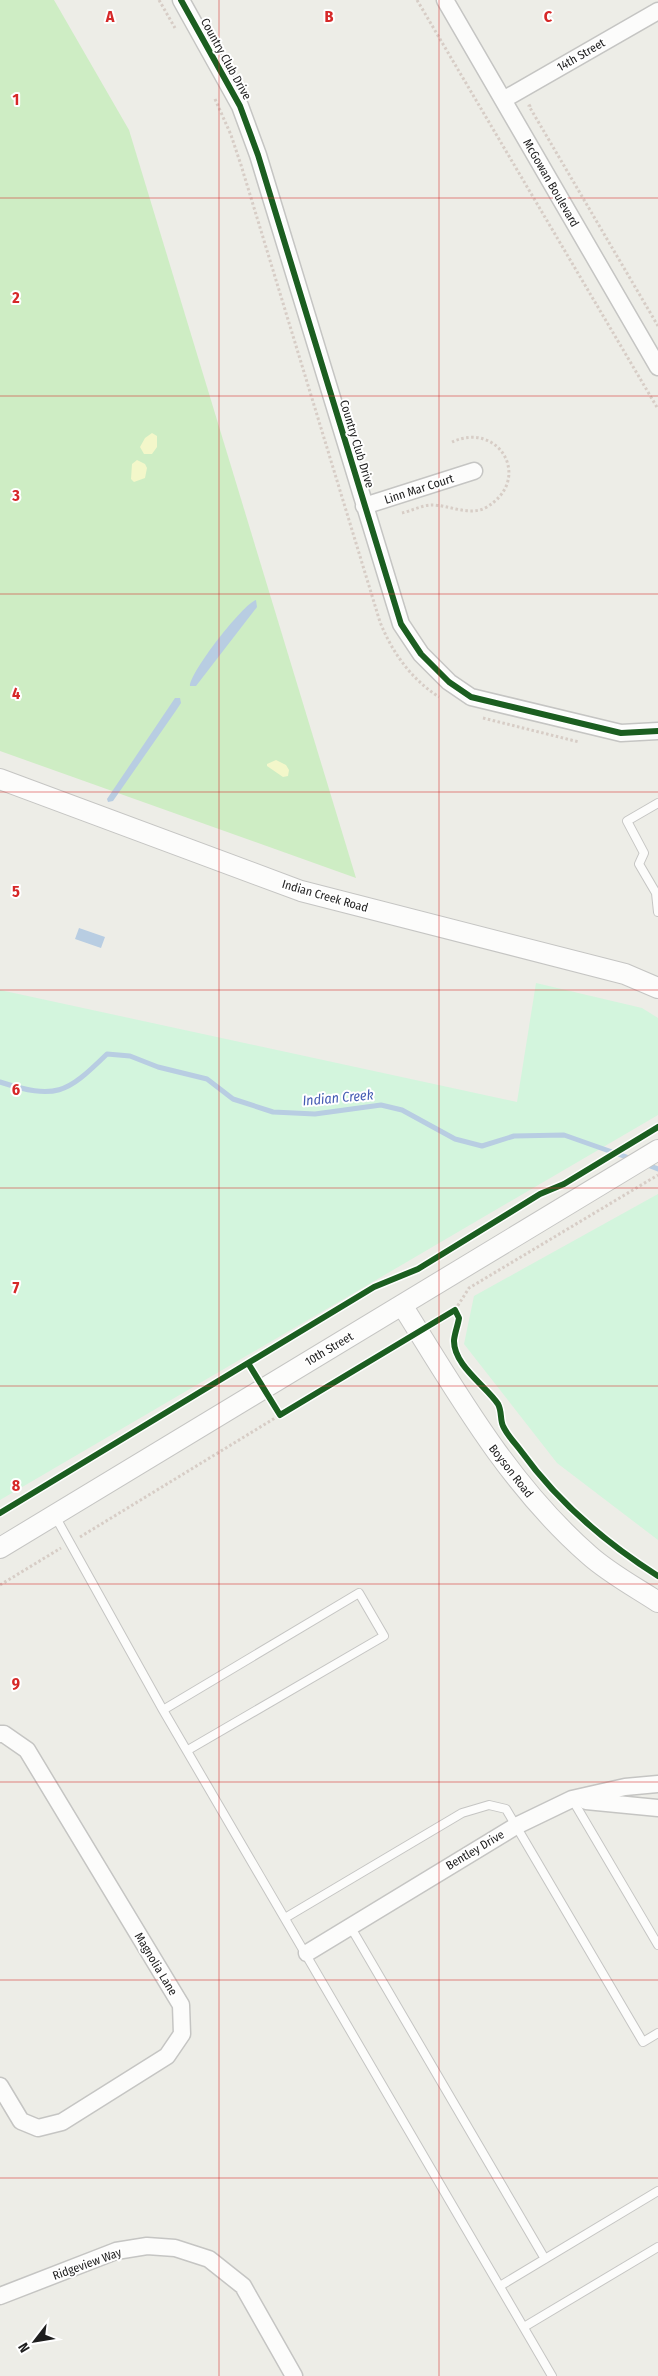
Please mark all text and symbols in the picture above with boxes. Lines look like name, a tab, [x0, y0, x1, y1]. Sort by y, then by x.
text: A	[105, 7, 115, 26]
text: B	[325, 7, 334, 26]
text: C	[544, 7, 553, 26]
street label: Country Club Drive	[198, 16, 254, 102]
street label: 14th Street	[555, 36, 608, 74]
text: 1	[13, 90, 19, 109]
street label: McGowan Boulevard	[520, 137, 582, 229]
text: 2	[11, 288, 20, 307]
street label: Country Club Drive	[337, 398, 377, 490]
street label: Linn Mar Court	[383, 471, 455, 507]
text: 3	[11, 486, 20, 505]
text: 4	[12, 684, 20, 703]
street label: Indian Creek Road	[280, 877, 370, 915]
text: 5	[12, 882, 20, 901]
text: 6	[12, 1080, 20, 1099]
water label: Indian Creek	[302, 1086, 374, 1110]
text: 7	[13, 1278, 20, 1297]
street label: 10th Street	[302, 1329, 356, 1369]
street label: Boyson Road	[486, 1442, 536, 1500]
text: 8	[12, 1476, 21, 1495]
text: 9	[12, 1674, 20, 1693]
street label: Bentley Drive	[443, 1827, 507, 1873]
street label: Magnolia Lane	[132, 1930, 180, 1998]
street label: Ridgeview Way	[51, 2245, 124, 2283]
north arrow	[10, 2316, 60, 2366]
text: N	[15, 2339, 34, 2355]

